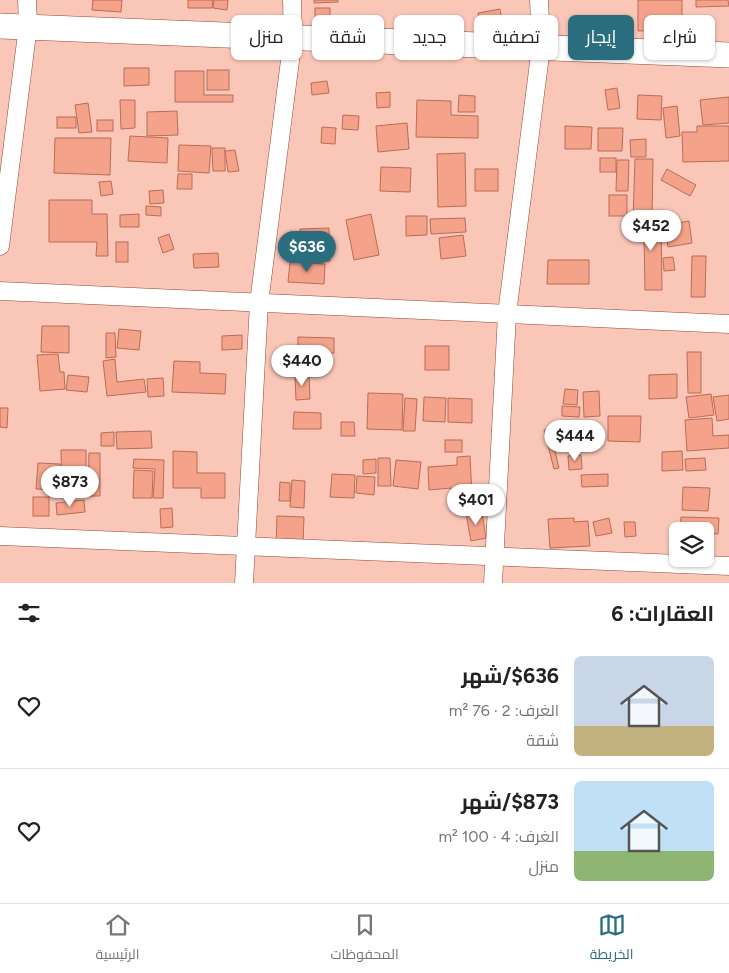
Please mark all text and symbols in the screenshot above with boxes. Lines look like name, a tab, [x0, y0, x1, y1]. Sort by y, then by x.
chip: منزل	[231, 15, 302, 60]
chip: شقة	[312, 15, 384, 60]
chip: جديد	[394, 15, 464, 60]
chip: تصفية	[474, 15, 558, 60]
chip: إيجار	[568, 15, 634, 60]
chip: شراء	[644, 15, 715, 60]
pin: $452	[621, 210, 681, 252]
text: $452	[632, 216, 670, 235]
pin: $636	[277, 230, 337, 273]
text: $636	[289, 237, 325, 256]
pin: $440	[272, 344, 332, 387]
text: $440	[282, 351, 322, 370]
pin: $444	[545, 420, 605, 462]
text: $444	[555, 426, 595, 445]
pin: $873	[40, 466, 100, 508]
text: $873	[52, 472, 88, 491]
pin: $401	[446, 484, 506, 526]
text: $401	[458, 490, 494, 509]
map controls	[669, 522, 714, 567]
button: layers	[669, 522, 714, 567]
icon: filters	[15, 599, 43, 627]
text: العقارات: 6	[611, 601, 714, 626]
text: $636/شهر	[461, 663, 559, 688]
icon: home	[614, 676, 674, 736]
icon: heart	[15, 692, 43, 720]
text: الغرف: 2 · 76 m²	[449, 701, 559, 720]
text: شقة	[526, 731, 559, 750]
text: $873/شهر	[461, 789, 559, 814]
icon: home	[614, 801, 674, 861]
icon: heart	[15, 817, 43, 845]
text: الغرف: 4 · 100 m²	[438, 827, 559, 846]
text: منزل	[529, 857, 559, 876]
tab: الرئيسية	[96, 911, 139, 967]
tab: المحفوظات	[331, 911, 399, 967]
tab: الخريطة	[590, 911, 633, 967]

